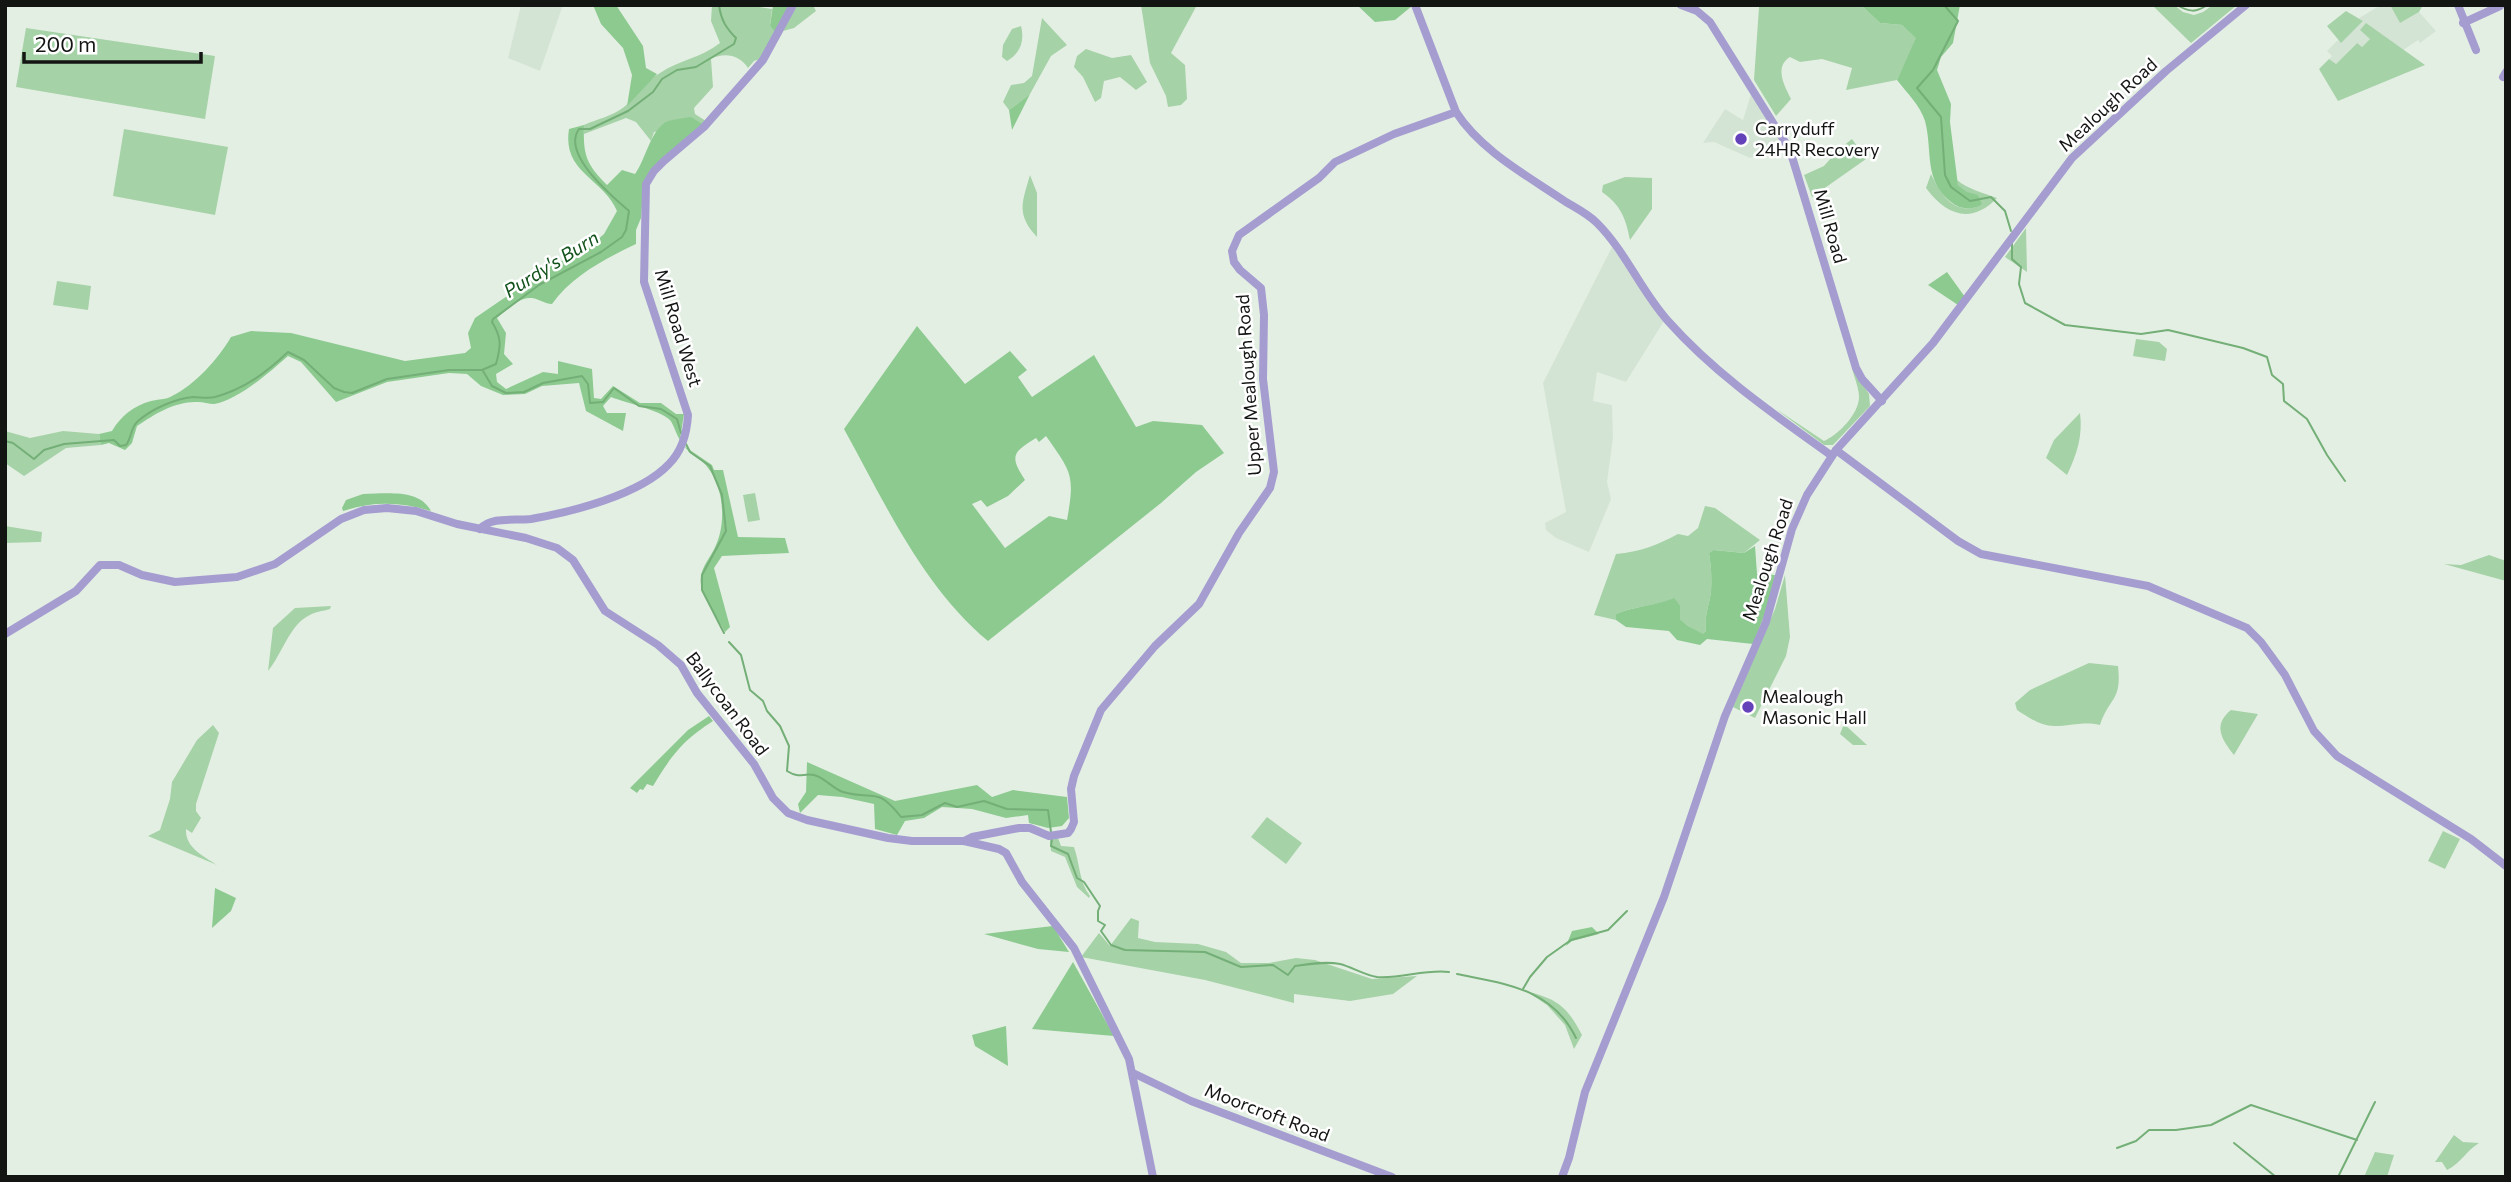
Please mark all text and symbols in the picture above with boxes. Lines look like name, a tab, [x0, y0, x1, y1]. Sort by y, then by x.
scale bar	[24, 21, 201, 65]
text: 200 m	[35, 31, 96, 56]
street label: Mealough Road	[2053, 53, 2161, 156]
place label: Carryduff 24HR Recovery	[1755, 117, 1880, 160]
marker: Carryduff 24HR Recovery	[1733, 131, 1749, 147]
street label: Mill Road	[1810, 186, 1852, 266]
water label: Purdy's Burn	[499, 225, 603, 302]
street label: Mill Road West	[651, 266, 707, 389]
street label: Upper Mealough Road	[1231, 294, 1265, 476]
street label: Mealough Road	[1737, 496, 1797, 623]
street label: Ballycoan Road	[682, 647, 774, 760]
place label: Mealough Masonic Hall	[1762, 685, 1867, 728]
marker: Mealough Masonic Hall	[1740, 699, 1756, 715]
street label: Moorcroft Road	[1202, 1078, 1333, 1146]

